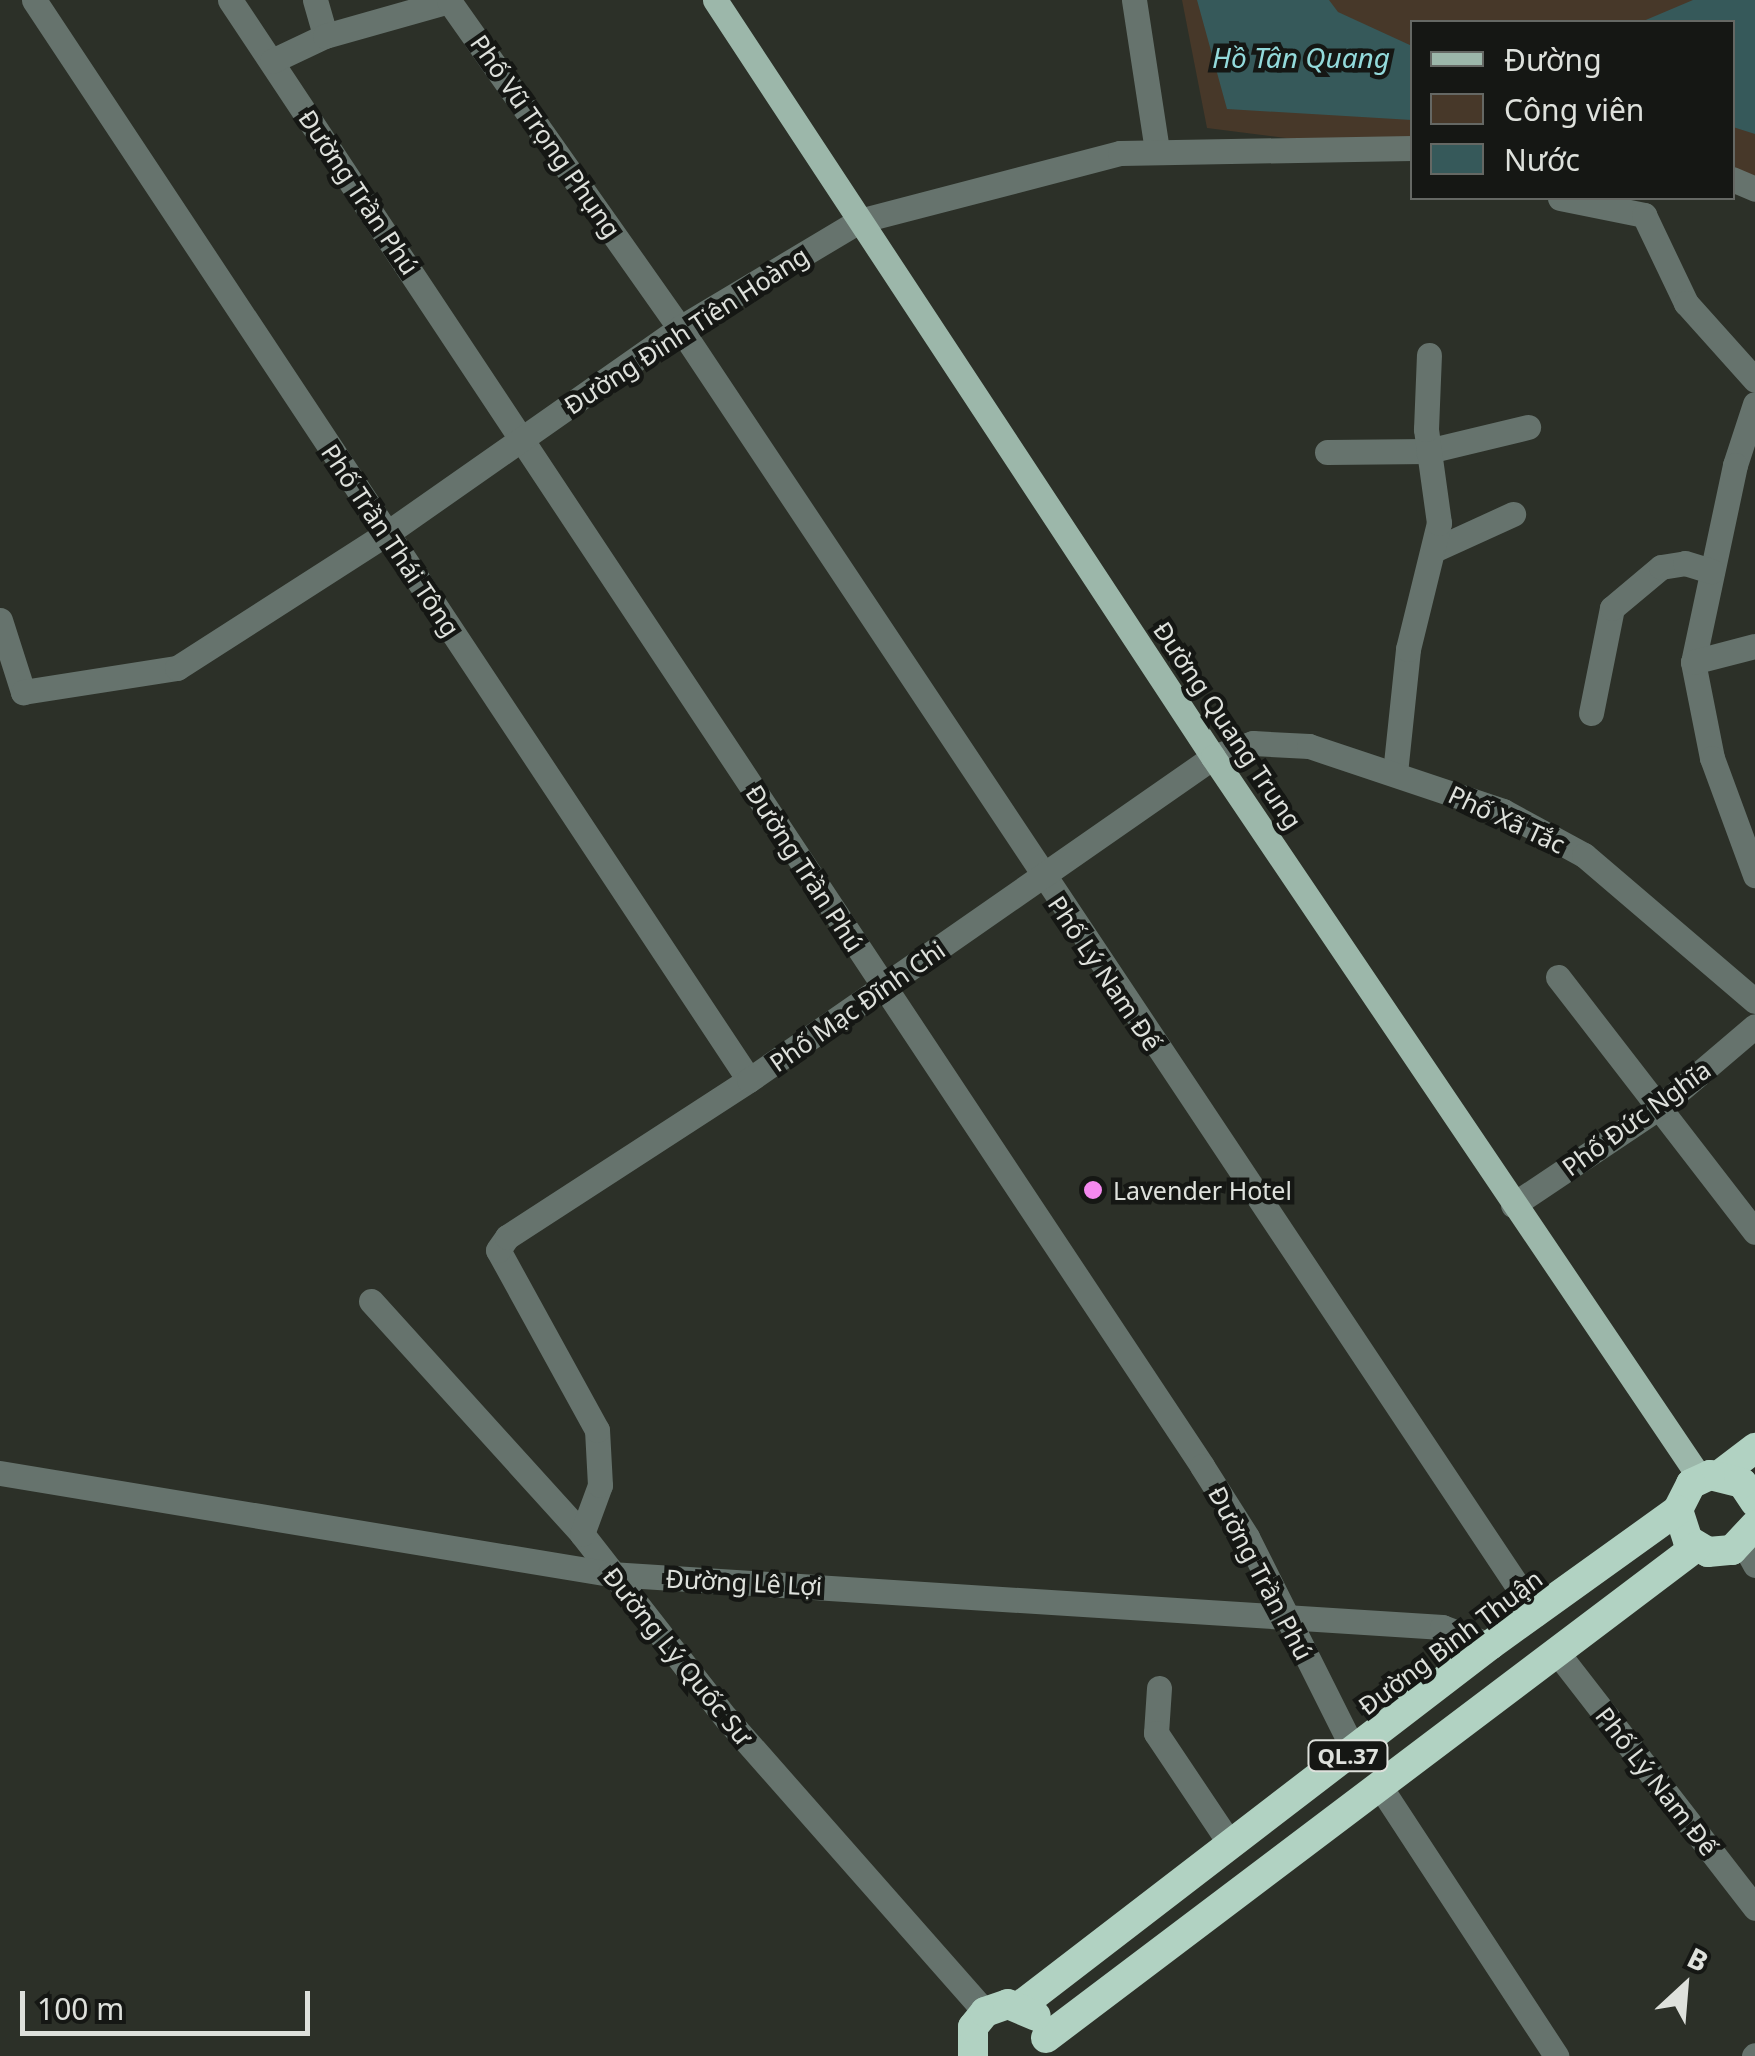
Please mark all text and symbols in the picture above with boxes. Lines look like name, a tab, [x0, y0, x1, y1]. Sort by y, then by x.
legend	[1410, 20, 1735, 200]
street label: Phố Vũ Trọng Phụng	[465, 29, 627, 243]
text: Đường	[1504, 39, 1602, 80]
water label: Hồ Tân Quang	[1212, 40, 1390, 74]
text: Công viên	[1504, 89, 1644, 130]
street label: Đường Trần Phú	[293, 104, 425, 280]
text: Nước	[1504, 139, 1580, 180]
street label: Đường Đinh Tiên Hoàng	[558, 240, 814, 420]
street label: Phố Trần Thái Tông	[316, 438, 466, 642]
street label: Đường Quang Trung	[1148, 616, 1308, 834]
street label: Đường Trần Phú	[740, 779, 870, 957]
street label: Phố Xã Tắc	[1444, 779, 1570, 859]
street label: Phố Lý Nam Đế	[1042, 890, 1168, 1056]
street label: Phố Mạc Đĩnh Chi	[764, 934, 950, 1078]
street label: Phố Đức Nghĩa	[1556, 1054, 1716, 1182]
place label: Lavender Hotel	[1113, 1175, 1292, 1205]
marker: Lavender Hotel	[1082, 1179, 1104, 1201]
street label: Đường Trần Phú	[1203, 1481, 1319, 1665]
street label: Đường Lý Quốc Sư	[597, 1561, 759, 1751]
street label: Đường Lê Lợi	[665, 1563, 823, 1601]
street label: Đường Bình Thuận	[1352, 1563, 1548, 1721]
street label: Phố Lý Nam Đế	[1590, 1701, 1724, 1861]
road number: QL.37	[1306, 1739, 1390, 1773]
north arrow	[1635, 1936, 1735, 2036]
text: B	[1681, 1938, 1715, 1980]
scale bar	[25, 1971, 315, 2033]
text: 100 m	[37, 1988, 124, 2029]

